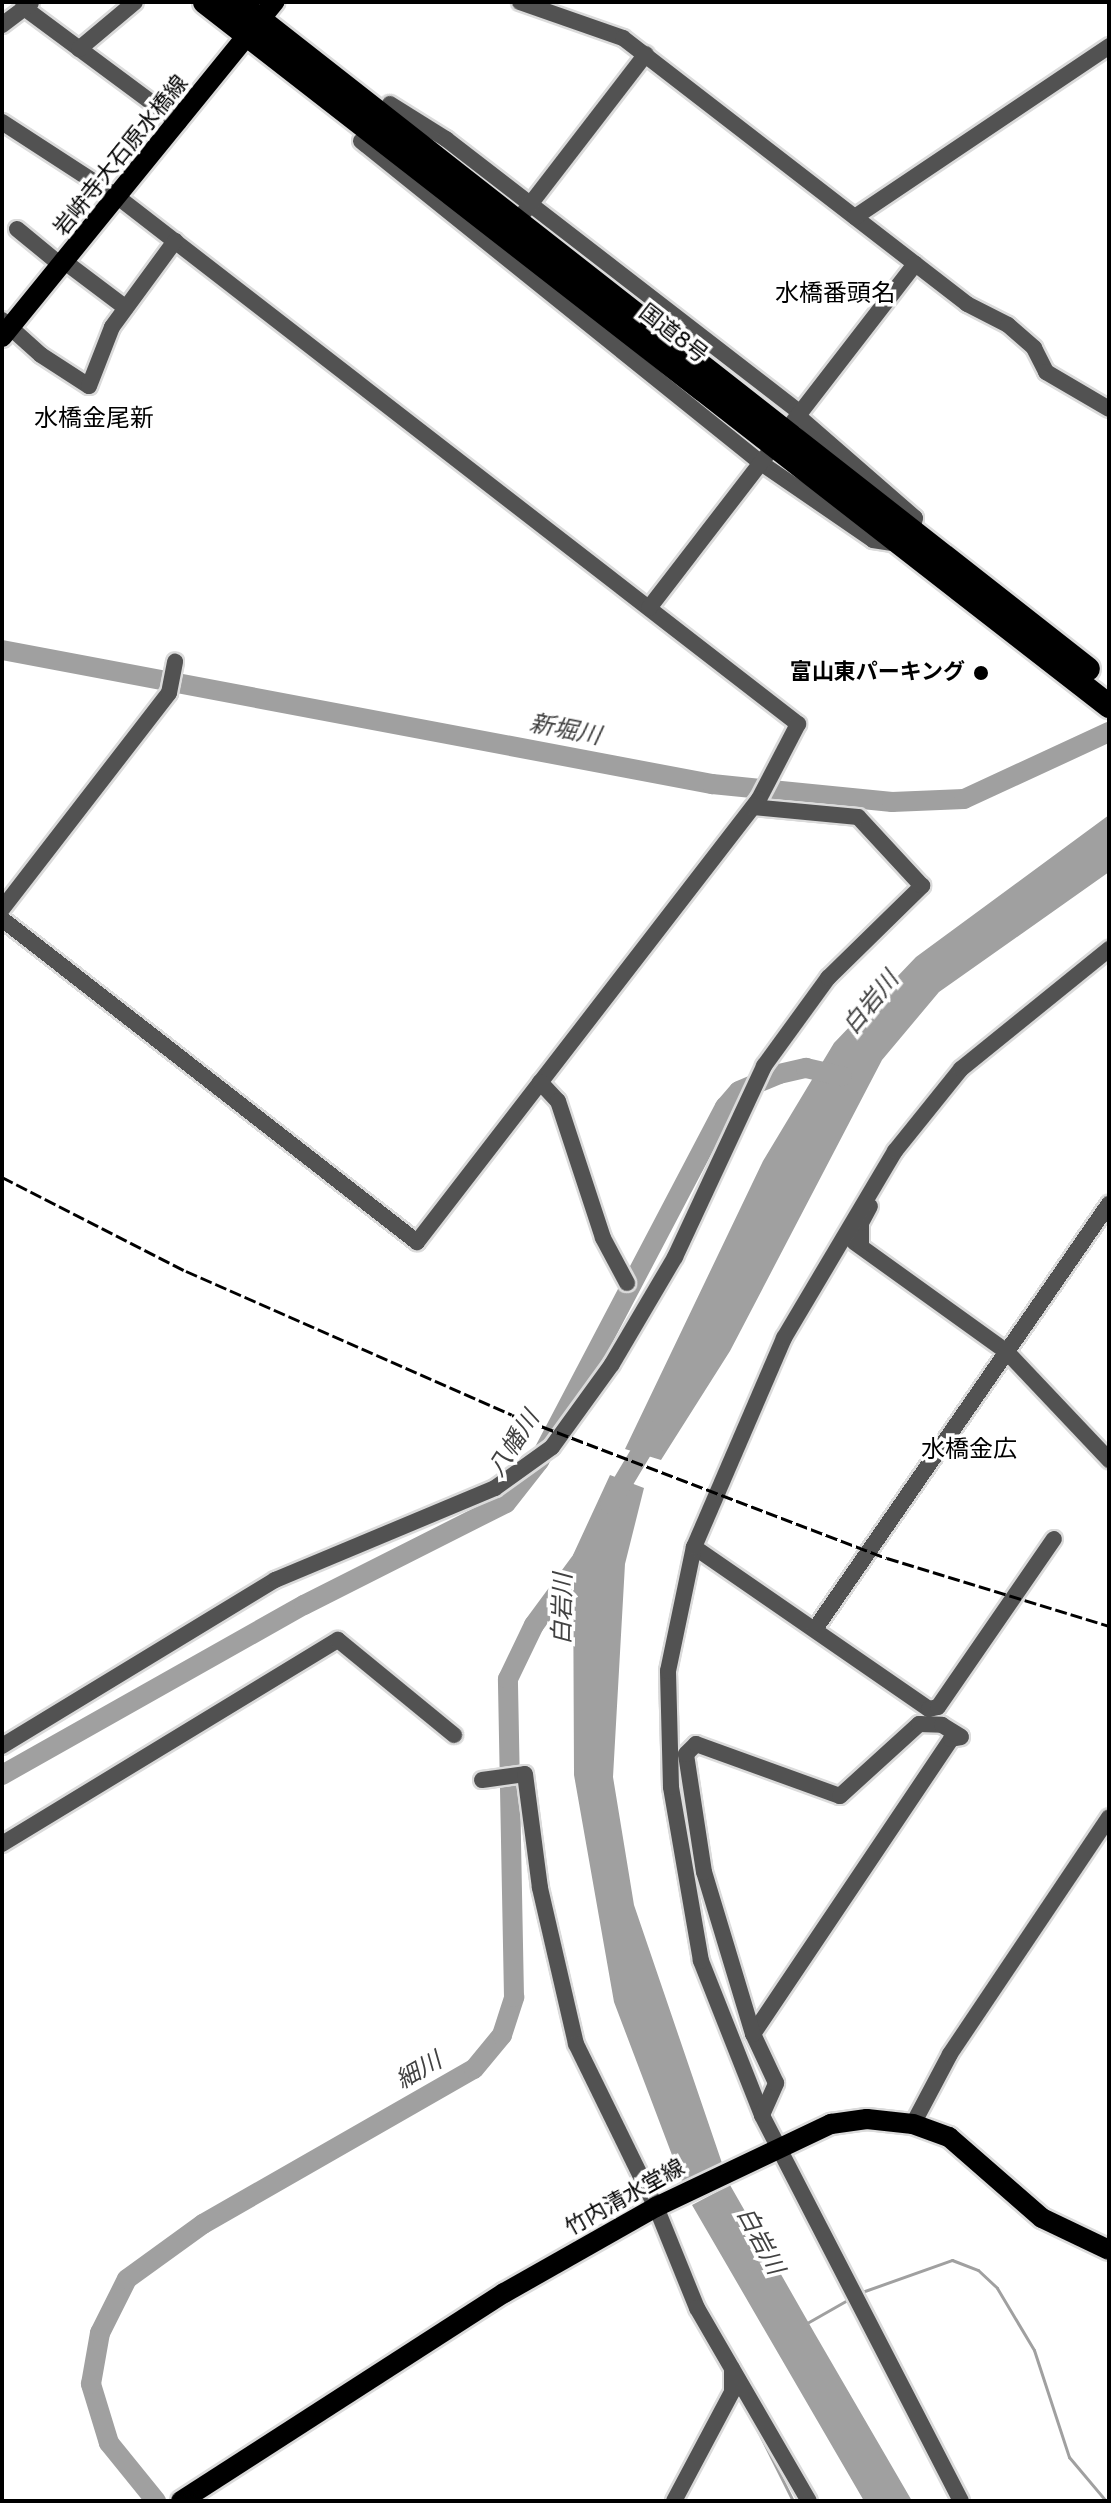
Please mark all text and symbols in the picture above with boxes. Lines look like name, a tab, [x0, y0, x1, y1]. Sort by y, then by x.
street label: 岩峅寺大石原水橋線	[48, 71, 194, 241]
district label: 水橋番頭名	[775, 280, 895, 308]
street label: 国道8号	[633, 299, 713, 369]
district label: 水橋金尾新	[34, 405, 154, 433]
place label: 富山東パーキング	[789, 660, 965, 686]
marker: 富山東パーキング	[972, 664, 990, 682]
water label: 新堀川	[527, 709, 603, 751]
water label: 白岩川	[837, 966, 905, 1040]
water label: 八幡川	[482, 1406, 546, 1482]
district label: 水橋金広	[921, 1436, 1017, 1464]
water label: 白岩川	[548, 1573, 578, 1645]
water label: 細川	[391, 2047, 447, 2095]
street label: 竹内清水堂線	[561, 2154, 689, 2242]
water label: 白岩川	[730, 2202, 790, 2280]

